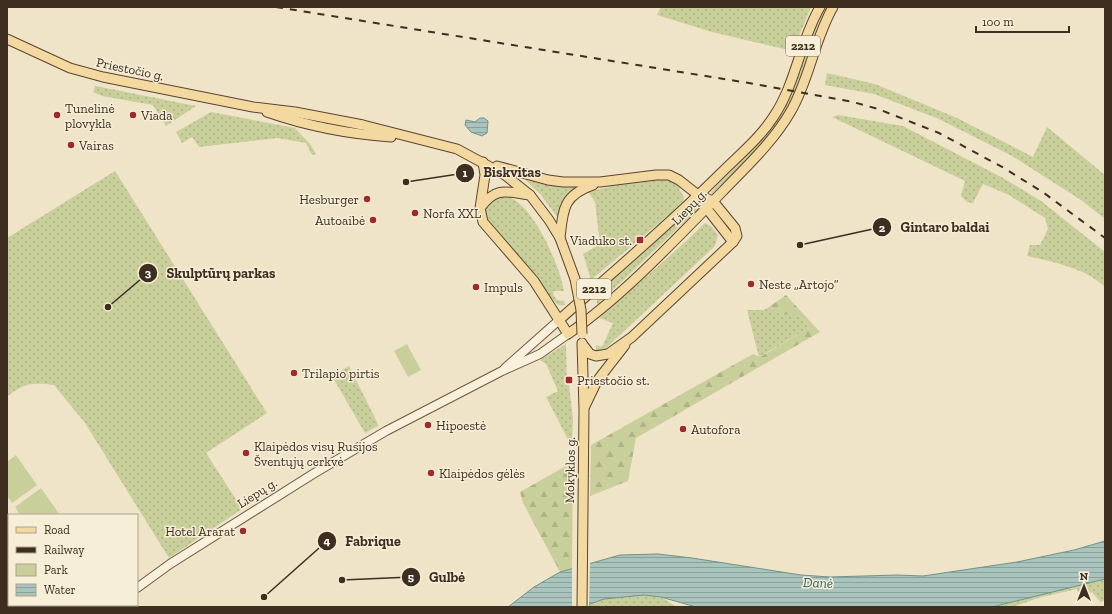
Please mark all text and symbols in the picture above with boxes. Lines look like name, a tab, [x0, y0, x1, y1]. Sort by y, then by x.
scale bar	[976, 8, 1069, 34]
text: 100 m	[982, 15, 1014, 29]
road number: 2212	[786, 36, 820, 56]
street label: Priestočio g.	[95, 55, 165, 83]
place label: Tunelinė plovykla	[65, 101, 115, 131]
place label: Viada	[140, 108, 173, 123]
marker: Tunelinė plovykla	[52, 110, 62, 120]
marker: Viada	[128, 110, 138, 120]
place label: Vairas	[78, 138, 114, 153]
marker: Vairas	[66, 140, 76, 150]
callout: Biskvitas	[455, 160, 548, 186]
text: Biskvitas	[483, 164, 541, 181]
text: 1	[463, 166, 468, 180]
street label: Liepų g.	[668, 186, 710, 228]
place label: Hesburger	[299, 192, 359, 207]
marker: Hesburger	[362, 194, 372, 204]
place label: Norfa XXL	[423, 206, 481, 221]
marker: Norfa XXL	[410, 208, 420, 218]
place label: Autoaibė	[315, 213, 365, 228]
callout: Gintaro baldai	[872, 214, 997, 240]
marker: Autoaibė	[368, 215, 378, 225]
text: Gintaro baldai	[901, 219, 989, 236]
text: 2	[879, 221, 886, 235]
place label: Viaduko st.	[569, 233, 632, 248]
marker: Viaduko st.	[635, 235, 645, 245]
callout: Skulptūrų parkas	[138, 260, 283, 286]
text: Skulptūrų parkas	[167, 265, 276, 282]
text: 3	[145, 266, 152, 280]
place label: Neste „Artojo“	[759, 277, 839, 293]
road number: 2212	[577, 279, 611, 299]
marker: Neste „Artojo“	[746, 279, 756, 289]
place label: Impuls	[484, 280, 523, 295]
marker: Impuls	[471, 282, 481, 292]
place label: Trilapio pirtis	[302, 366, 380, 381]
marker: Trilapio pirtis	[289, 368, 299, 378]
place label: Priestočio st.	[577, 373, 649, 388]
marker: Priestočio st.	[564, 375, 574, 385]
place label: Hipoestė	[436, 418, 486, 433]
marker: Hipoestė	[423, 420, 433, 430]
place label: Autofora	[691, 422, 741, 437]
marker: Autofora	[678, 424, 688, 434]
street label: Mokyklos g.	[562, 437, 578, 503]
place label: Klaipėdos visų Rusijos Šventųjų cerkvė	[254, 439, 378, 470]
marker: Klaipėdos visų Rusijos Šventųjų cerkvė	[241, 448, 251, 458]
place label: Klaipėdos gėlės	[439, 466, 525, 481]
marker: Klaipėdos gėlės	[426, 468, 436, 478]
street label: Liepų g.	[234, 475, 280, 511]
legend	[8, 514, 138, 606]
text: Road	[44, 523, 70, 537]
place label: Hotel Ararat	[165, 524, 235, 539]
marker: Hotel Ararat	[238, 526, 248, 536]
callout: Fabrique	[317, 528, 408, 554]
text: Fabrique	[345, 533, 401, 550]
text: 4	[324, 534, 331, 548]
text: Railway	[44, 543, 85, 557]
text: Park	[44, 563, 69, 577]
callout: Gulbė	[401, 564, 473, 590]
north arrow	[1064, 566, 1104, 606]
text: Gulbė	[429, 569, 465, 586]
text: 5	[408, 570, 414, 584]
text: N	[1080, 570, 1089, 583]
water label: Danė	[803, 574, 833, 592]
text: Water	[44, 583, 76, 597]

